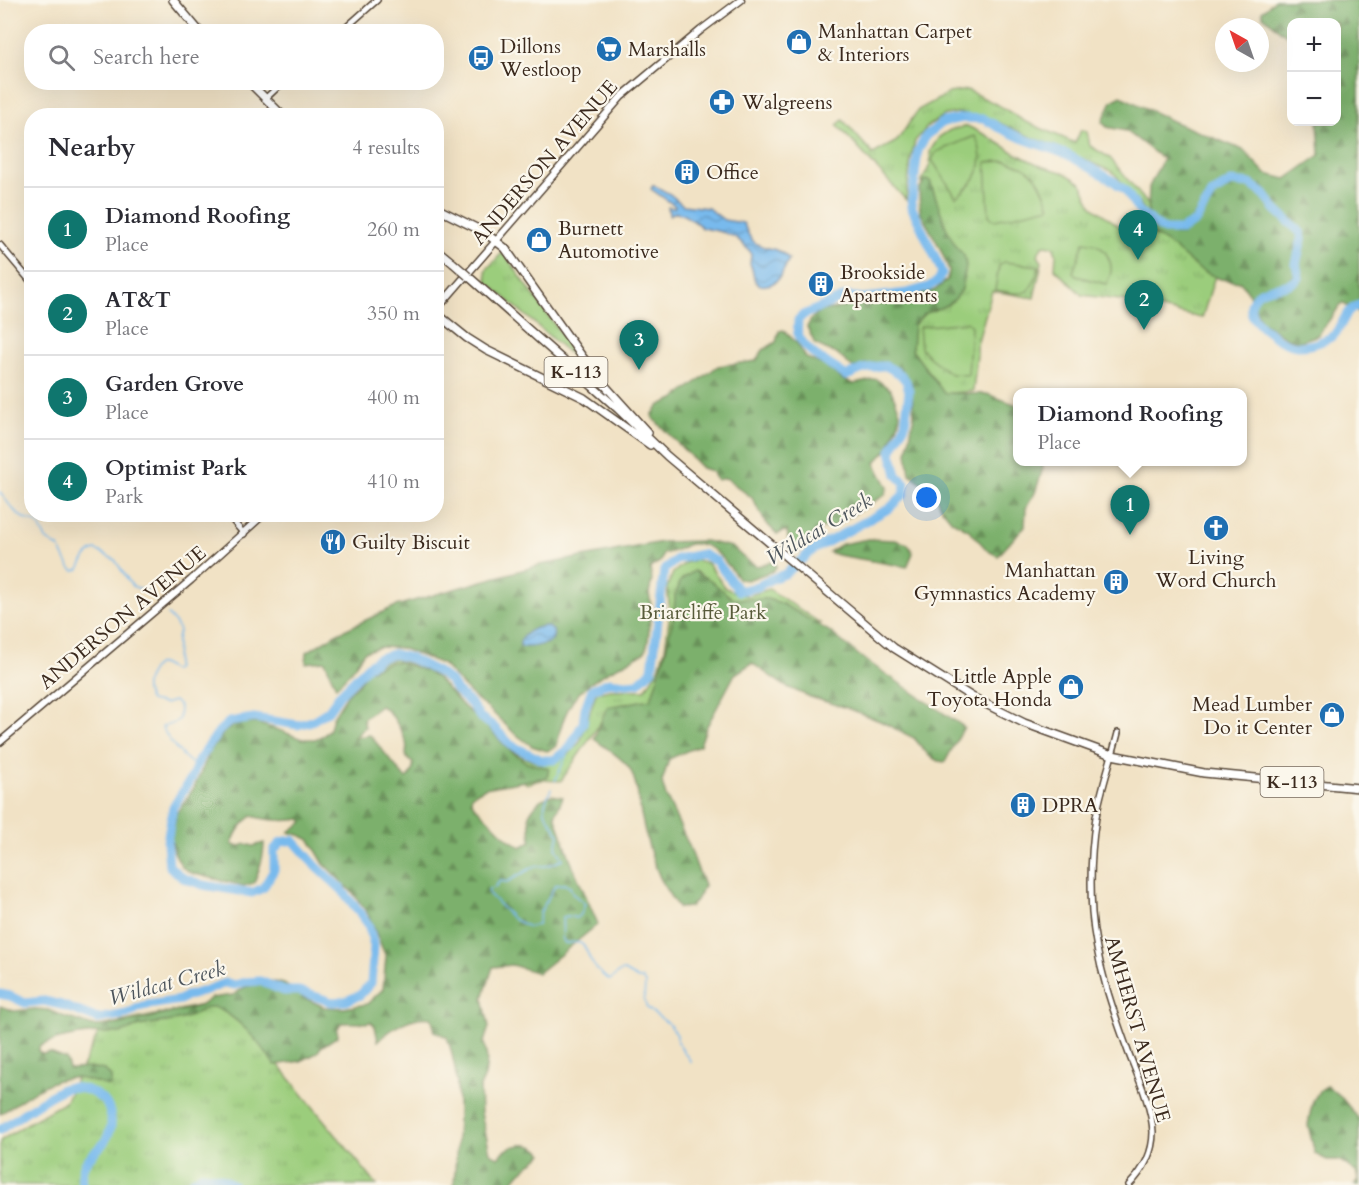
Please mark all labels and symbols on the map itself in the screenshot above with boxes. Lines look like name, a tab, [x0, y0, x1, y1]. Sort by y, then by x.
place label: Manhattan Carpet & Interiors	[818, 18, 972, 68]
north arrow	[1215, 18, 1269, 72]
shop icon: Manhattan Carpet & Interiors	[784, 27, 814, 57]
place label: Dillons Westloop	[499, 33, 582, 83]
supermarket icon: Marshalls	[594, 34, 624, 64]
place label: Marshalls	[628, 36, 706, 63]
bus stop icon: Dillons Westloop	[466, 43, 496, 73]
street label: ANDERSON AVENUE	[465, 74, 624, 251]
pharmacy icon: Walgreens	[707, 87, 737, 117]
place label: Walgreens	[741, 89, 833, 116]
building icon: Office	[672, 157, 702, 187]
place label: Office	[706, 159, 759, 186]
pin: 4	[1118, 210, 1158, 260]
place label: Burnett Automotive	[558, 215, 659, 265]
shop icon: Burnett Automotive	[524, 225, 554, 255]
place label: Brookside Apartments	[840, 259, 938, 309]
building icon: Brookside Apartments	[806, 269, 836, 299]
pin: 2	[1124, 280, 1164, 330]
pin: 3	[620, 320, 658, 370]
road number: K-113	[544, 357, 608, 387]
your location	[912, 483, 941, 512]
water label: Wildcat Creek	[761, 486, 878, 573]
pin: 1	[1110, 486, 1150, 535]
church icon: Living Word Church	[1201, 513, 1231, 543]
restaurant icon: Guilty Biscuit	[318, 527, 348, 557]
place label: Guilty Biscuit	[352, 529, 470, 556]
street label: ANDERSON AVENUE	[33, 539, 212, 695]
place label: Living Word Church	[1155, 544, 1276, 594]
place label: Manhattan Gymnastics Academy	[914, 557, 1097, 607]
building icon: Manhattan Gymnastics Academy	[1101, 567, 1131, 597]
park label: Briarcliffe Park	[639, 599, 767, 626]
place label: Little Apple Toyota Honda	[927, 663, 1052, 713]
shop icon: Little Apple Toyota Honda	[1056, 672, 1086, 702]
place label: Mead Lumber Do it Center	[1192, 691, 1313, 741]
shop icon: Mead Lumber Do it Center	[1317, 700, 1347, 730]
road number: K-113	[1260, 767, 1324, 797]
building icon: DPRA	[1008, 790, 1038, 820]
place label: DPRA	[1042, 792, 1099, 819]
street label: AMHERST AVENUE	[1098, 933, 1177, 1126]
water label: Wildcat Creek	[106, 954, 229, 1013]

